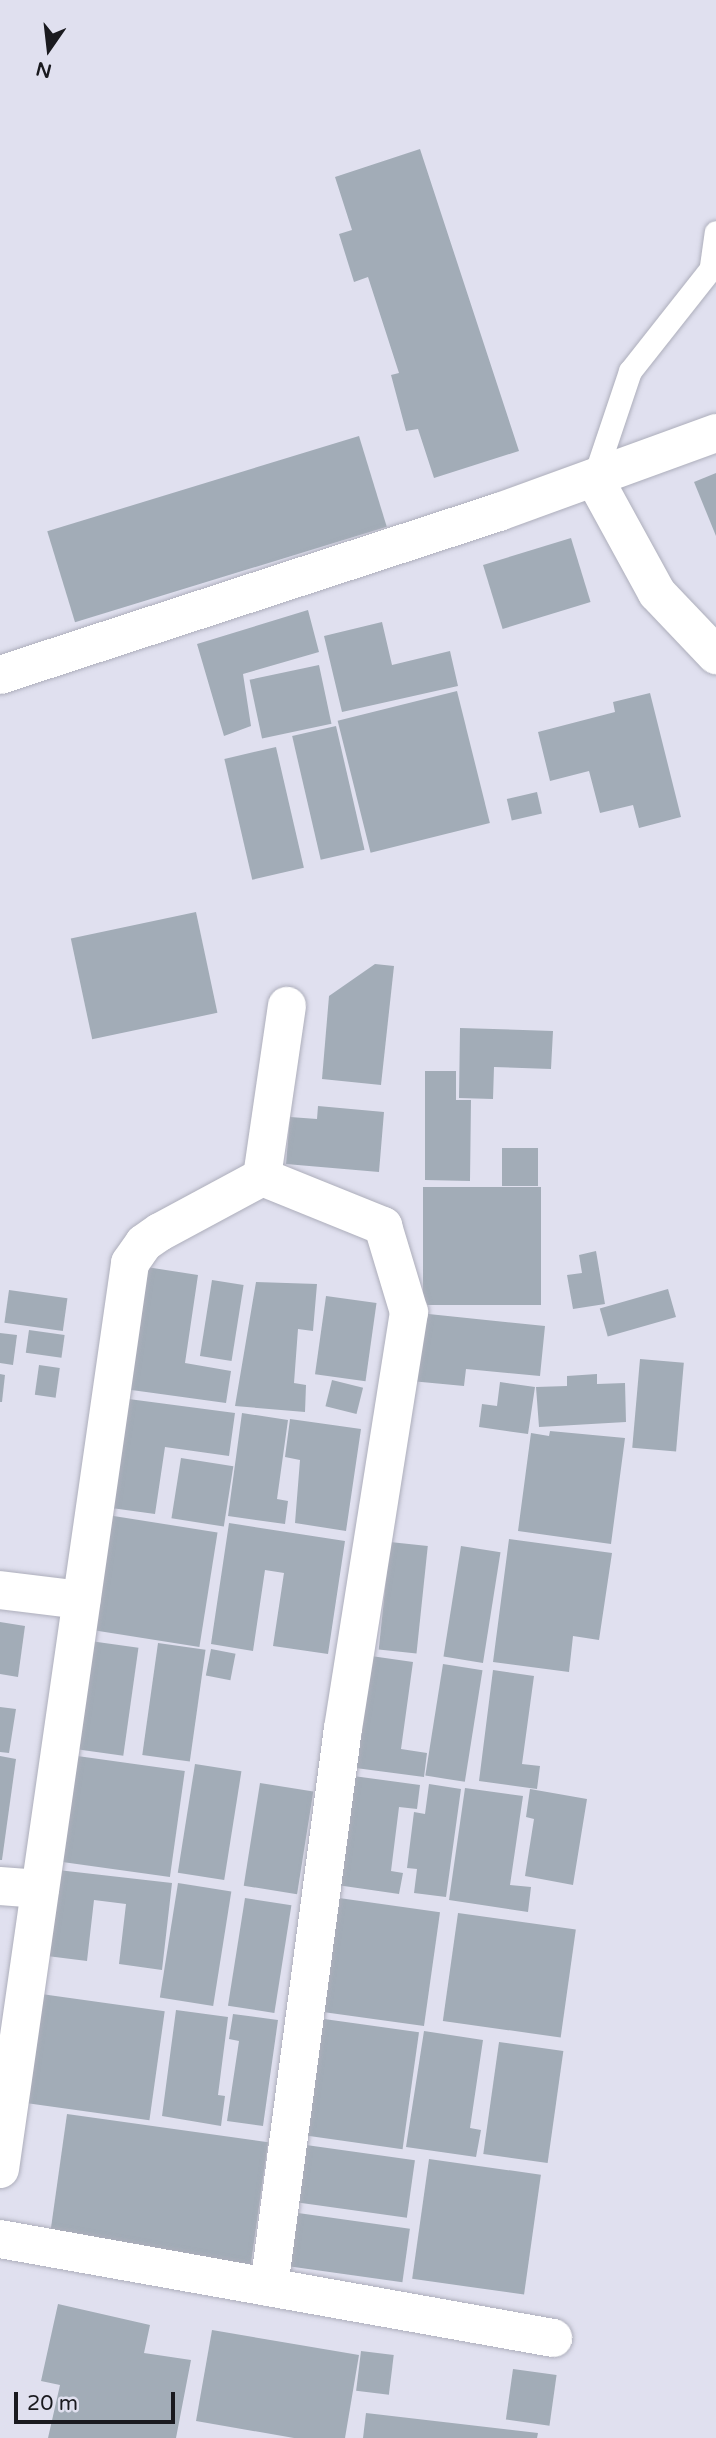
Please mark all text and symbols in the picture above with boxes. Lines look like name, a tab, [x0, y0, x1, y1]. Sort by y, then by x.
north arrow	[14, 14, 84, 84]
text: N	[34, 57, 54, 82]
scale bar	[18, 2378, 178, 2422]
text: 20 m	[27, 2391, 78, 2416]

